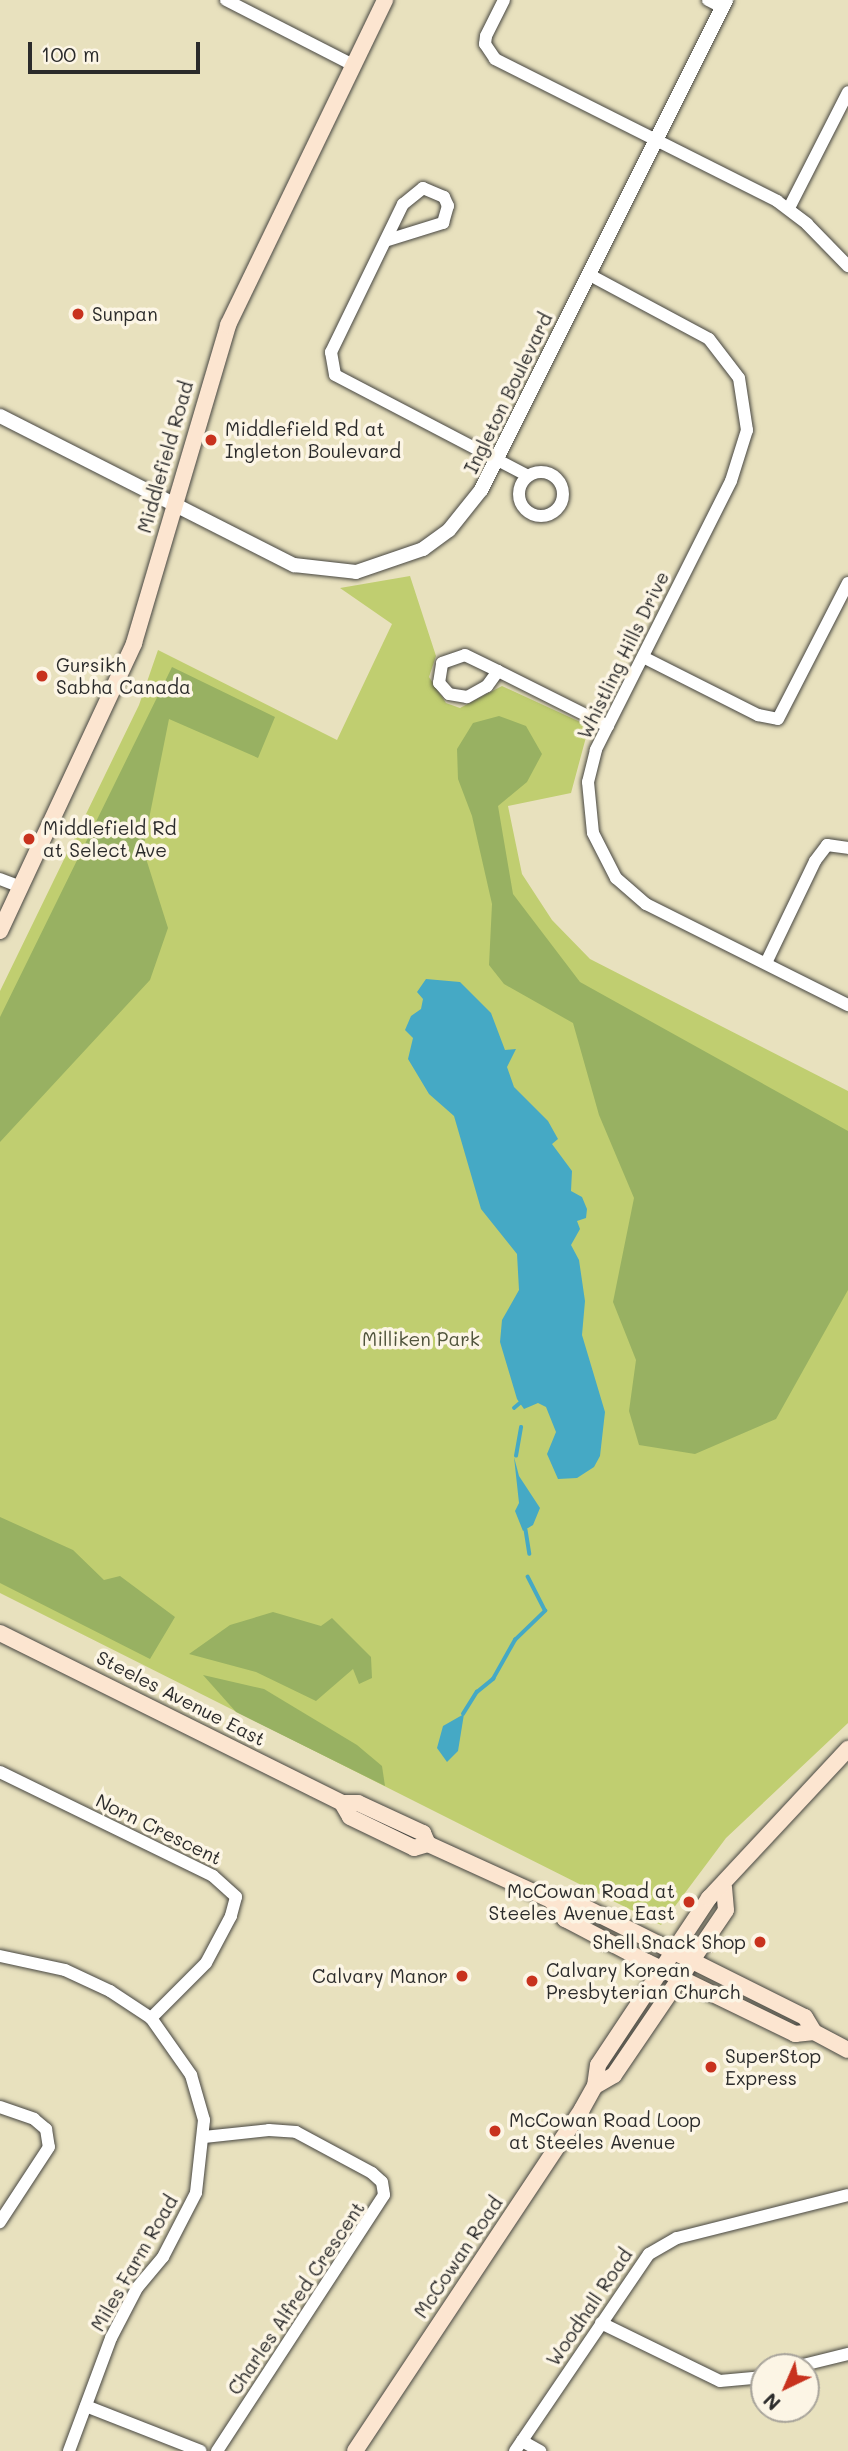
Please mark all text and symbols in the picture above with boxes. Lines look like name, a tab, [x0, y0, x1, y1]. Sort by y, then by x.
scale bar	[32, 28, 203, 72]
text: 100 m	[41, 40, 100, 67]
place label: Sunpan	[92, 303, 158, 325]
marker: Sunpan	[70, 306, 86, 322]
street label: Ingleton Boulevard	[459, 309, 557, 477]
street label: Middlefield Road	[132, 379, 198, 535]
place label: Middlefield Rd at Ingleton Boulevard	[225, 418, 401, 462]
marker: Middlefield Rd at Ingleton Boulevard	[203, 432, 219, 448]
street label: Whistling Hills Drive	[573, 568, 673, 742]
place label: Gursikh Sabha Canada	[56, 654, 191, 698]
marker: Gursikh Sabha Canada	[34, 668, 50, 684]
place label: Middlefield Rd at Select Ave	[43, 817, 177, 861]
marker: Middlefield Rd at Select Ave	[21, 831, 37, 847]
park label: Milliken Park	[362, 1328, 480, 1350]
street label: Steeles Avenue East	[93, 1645, 269, 1751]
street label: Norn Crescent	[92, 1789, 226, 1869]
place label: McCowan Road at Steeles Avenue East	[488, 1880, 675, 1924]
marker: McCowan Road at Steeles Avenue East	[681, 1894, 697, 1910]
place label: Shell Snack Shop	[592, 1931, 746, 1953]
marker: Shell Snack Shop	[752, 1934, 768, 1950]
place label: Calvary Korean Presbyterian Church	[546, 1959, 740, 2003]
place label: Calvary Manor	[312, 1965, 448, 1987]
marker: Calvary Manor	[454, 1968, 470, 1984]
marker: Calvary Korean Presbyterian Church	[524, 1973, 540, 1989]
place label: SuperStop Express	[725, 2045, 821, 2089]
marker: SuperStop Express	[703, 2059, 719, 2075]
place label: McCowan Road Loop at Steeles Avenue	[509, 2109, 701, 2153]
marker: McCowan Road Loop at Steeles Avenue	[487, 2123, 503, 2139]
street label: Miles Farm Road	[86, 2191, 182, 2335]
street label: McCowan Road	[409, 2192, 507, 2322]
street label: Charles Alfred Crescent	[223, 2197, 369, 2399]
street label: Woodhall Road	[541, 2244, 637, 2370]
north arrow	[750, 2353, 820, 2423]
text: N	[758, 2388, 785, 2416]

